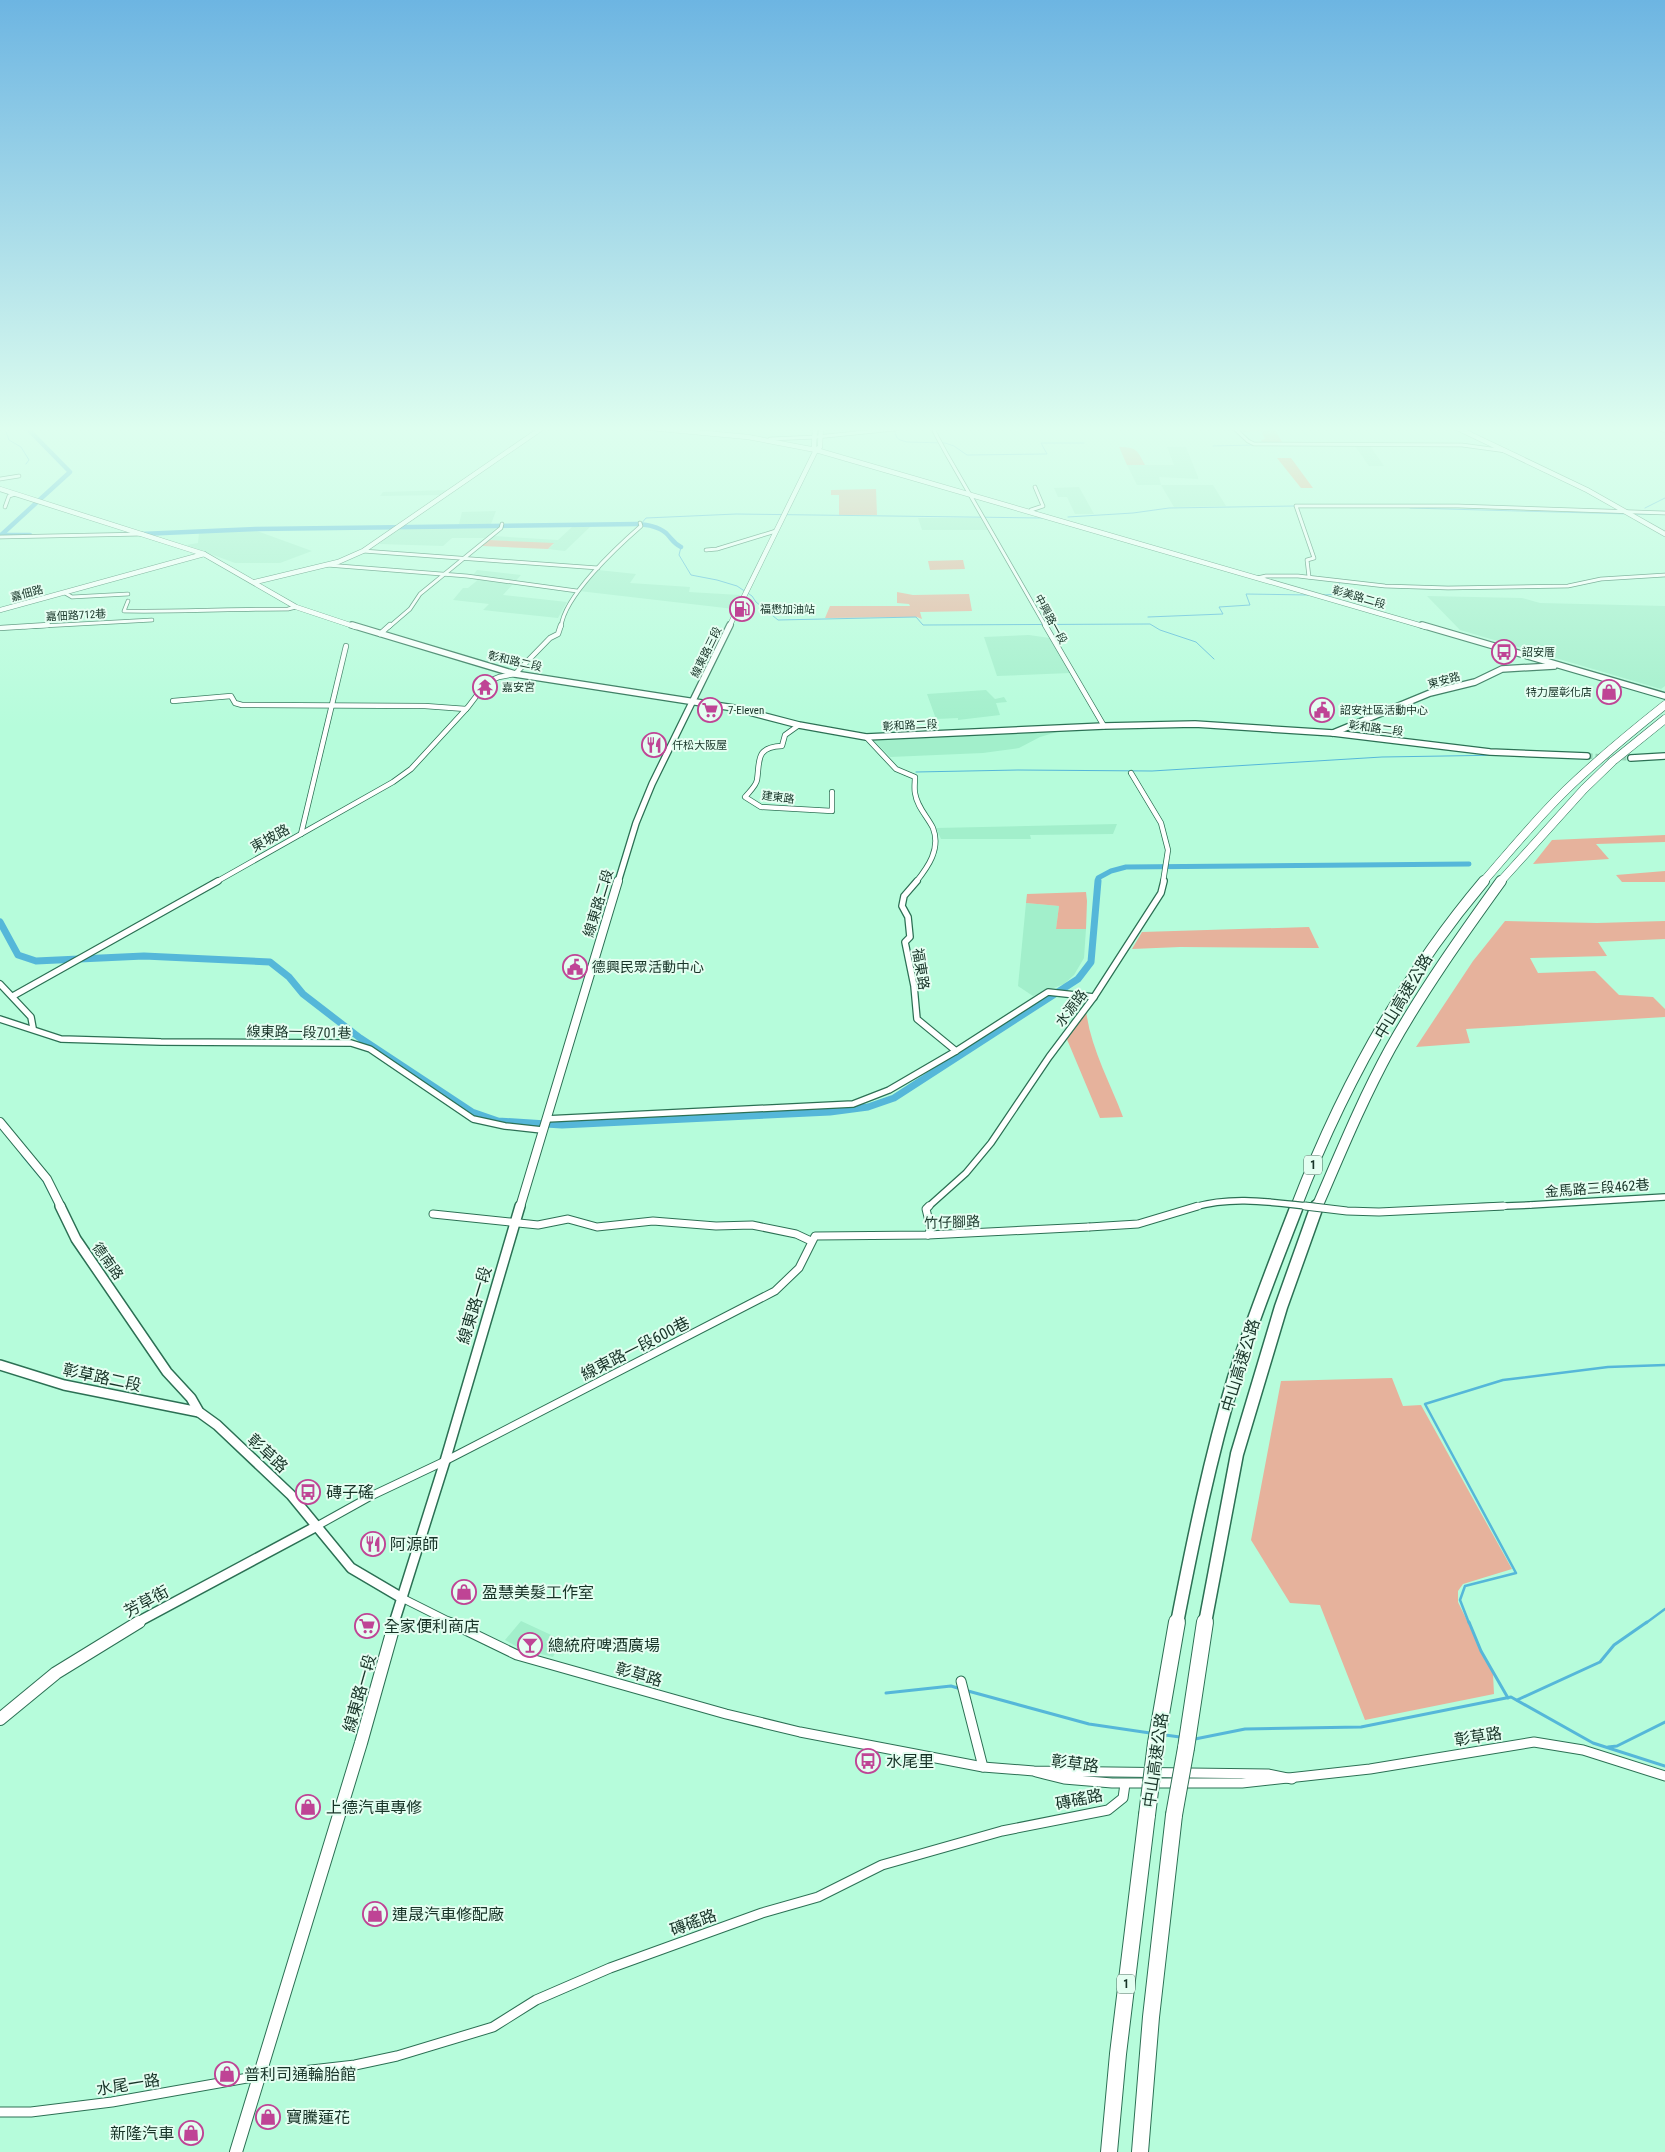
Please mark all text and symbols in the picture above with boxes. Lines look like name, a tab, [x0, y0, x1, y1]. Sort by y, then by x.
street label: 嘉佃路	[10, 583, 45, 604]
street label: 彰美路二段	[1331, 584, 1387, 611]
street label: 中興路一段	[1032, 592, 1070, 646]
fuel station icon: 福懋加油站	[729, 596, 755, 622]
place label: 福懋加油站	[760, 603, 815, 616]
street label: 嘉佃路712巷	[46, 607, 106, 624]
street label: 線東路三段	[689, 625, 724, 680]
bus stop icon: 詔安厝	[1491, 639, 1517, 665]
place label: 詔安厝	[1522, 646, 1555, 659]
street label: 彰和路二段	[487, 649, 543, 674]
street label: 東安路	[1427, 670, 1462, 691]
temple icon: 嘉安宮	[472, 674, 498, 700]
shop icon: 特力屋彰化店	[1596, 679, 1622, 705]
place label: 嘉安宮	[502, 681, 535, 694]
place label: 特力屋彰化店	[1526, 686, 1592, 699]
supermarket icon: 7-Eleven	[697, 697, 723, 723]
public building icon: 詔安社區活動中心	[1309, 697, 1335, 723]
place label: 7-Eleven	[728, 704, 764, 717]
place label: 詔安社區活動中心	[1340, 704, 1428, 717]
street label: 彰和路二段	[882, 718, 938, 733]
street label: 彰和路二段	[1348, 719, 1404, 738]
restaurant icon: 仟松大阪屋	[641, 732, 667, 758]
place label: 仟松大阪屋	[672, 739, 727, 752]
street label: 建東路	[761, 789, 795, 806]
street label: 東坡路	[248, 821, 292, 855]
street label: 線東路二段	[580, 867, 616, 939]
street label: 福東路	[910, 947, 932, 991]
street label: 中山高速公路	[1371, 950, 1436, 1042]
public building icon: 德興民眾活動中心	[562, 954, 588, 980]
place label: 德興民眾活動中心	[592, 959, 704, 975]
street label: 水源路	[1052, 986, 1090, 1030]
street label: 線東路一段701巷	[247, 1023, 351, 1041]
road number: 1	[1304, 1156, 1322, 1174]
street label: 金馬路三段462巷	[1544, 1176, 1650, 1200]
street label: 竹仔腳路	[924, 1213, 980, 1231]
street label: 德南路	[89, 1239, 127, 1283]
street label: 線東路一段	[454, 1264, 495, 1346]
street label: 線東路一段600巷	[578, 1313, 693, 1384]
street label: 中山高速公路	[1217, 1316, 1264, 1414]
street label: 彰草路二段	[61, 1360, 143, 1395]
street label: 彰草路	[244, 1430, 292, 1477]
bus stop icon: 磚子磘	[295, 1479, 321, 1505]
place label: 磚子磘	[326, 1483, 374, 1502]
restaurant icon: 阿源師	[360, 1531, 386, 1557]
place label: 阿源師	[390, 1535, 438, 1554]
shop icon: 盈慧美髮工作室	[451, 1579, 477, 1605]
street label: 芳草街	[121, 1582, 172, 1621]
place label: 盈慧美髮工作室	[482, 1583, 594, 1602]
supermarket icon: 全家便利商店	[354, 1613, 380, 1639]
place label: 全家便利商店	[384, 1617, 480, 1636]
bar icon: 總統府啤酒廣場	[517, 1632, 543, 1658]
place label: 總統府啤酒廣場	[548, 1636, 660, 1655]
street label: 線東路一段	[339, 1652, 380, 1734]
street label: 彰草路	[613, 1659, 665, 1690]
street label: 中山高速公路	[1139, 1711, 1172, 1809]
street label: 彰草路	[1453, 1723, 1503, 1750]
bus stop icon: 水尾里	[855, 1748, 881, 1774]
street label: 彰草路	[1050, 1751, 1100, 1776]
place label: 水尾里	[886, 1752, 934, 1771]
street label: 磚磘路	[1054, 1785, 1105, 1814]
shop icon: 上德汽車專修	[295, 1794, 321, 1820]
place label: 上德汽車專修	[326, 1798, 422, 1817]
shop icon: 連晟汽車修配廠	[362, 1901, 388, 1927]
place label: 連晟汽車修配廠	[392, 1905, 504, 1924]
street label: 磚磘路	[667, 1905, 719, 1940]
road number: 1	[1117, 1975, 1135, 1994]
shop icon: 普利司通輪胎館	[214, 2061, 240, 2087]
place label: 普利司通輪胎館	[244, 2065, 356, 2084]
street label: 水尾一路	[95, 2070, 161, 2099]
shop icon: 寶騰蓮花	[255, 2104, 281, 2130]
place label: 寶騰蓮花	[286, 2108, 350, 2127]
shop icon: 新隆汽車	[178, 2120, 204, 2146]
place label: 新隆汽車	[110, 2124, 174, 2143]

